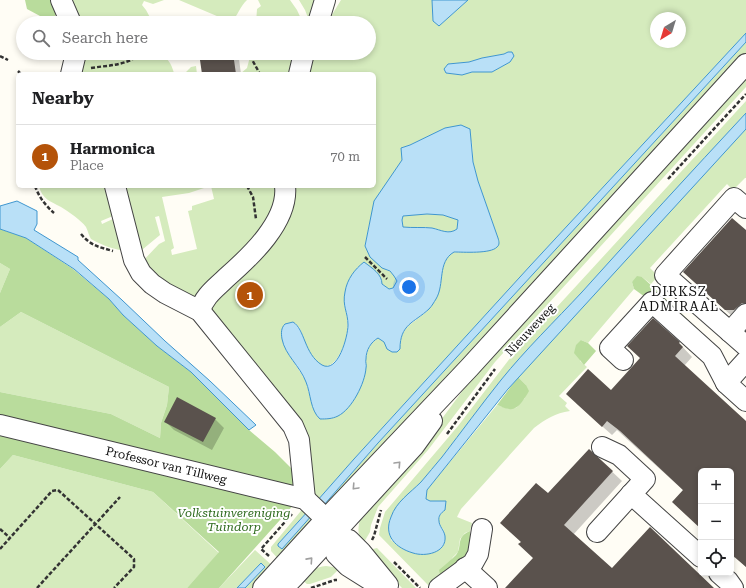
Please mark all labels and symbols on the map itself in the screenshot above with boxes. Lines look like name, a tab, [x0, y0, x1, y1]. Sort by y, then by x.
north arrow	[650, 12, 686, 48]
your location	[399, 277, 419, 297]
pin: 1	[237, 280, 263, 310]
district label: DIRKSZ ADMIRAAL	[639, 284, 719, 314]
street label: Nieuweweg	[502, 301, 558, 359]
street label: Professor van Tillweg	[104, 444, 228, 487]
one-way arrow	[393, 461, 400, 469]
one-way arrow	[353, 483, 360, 490]
park label: Volkstuinvereniging Tuindorp	[178, 506, 290, 534]
one-way arrow	[305, 557, 312, 565]

